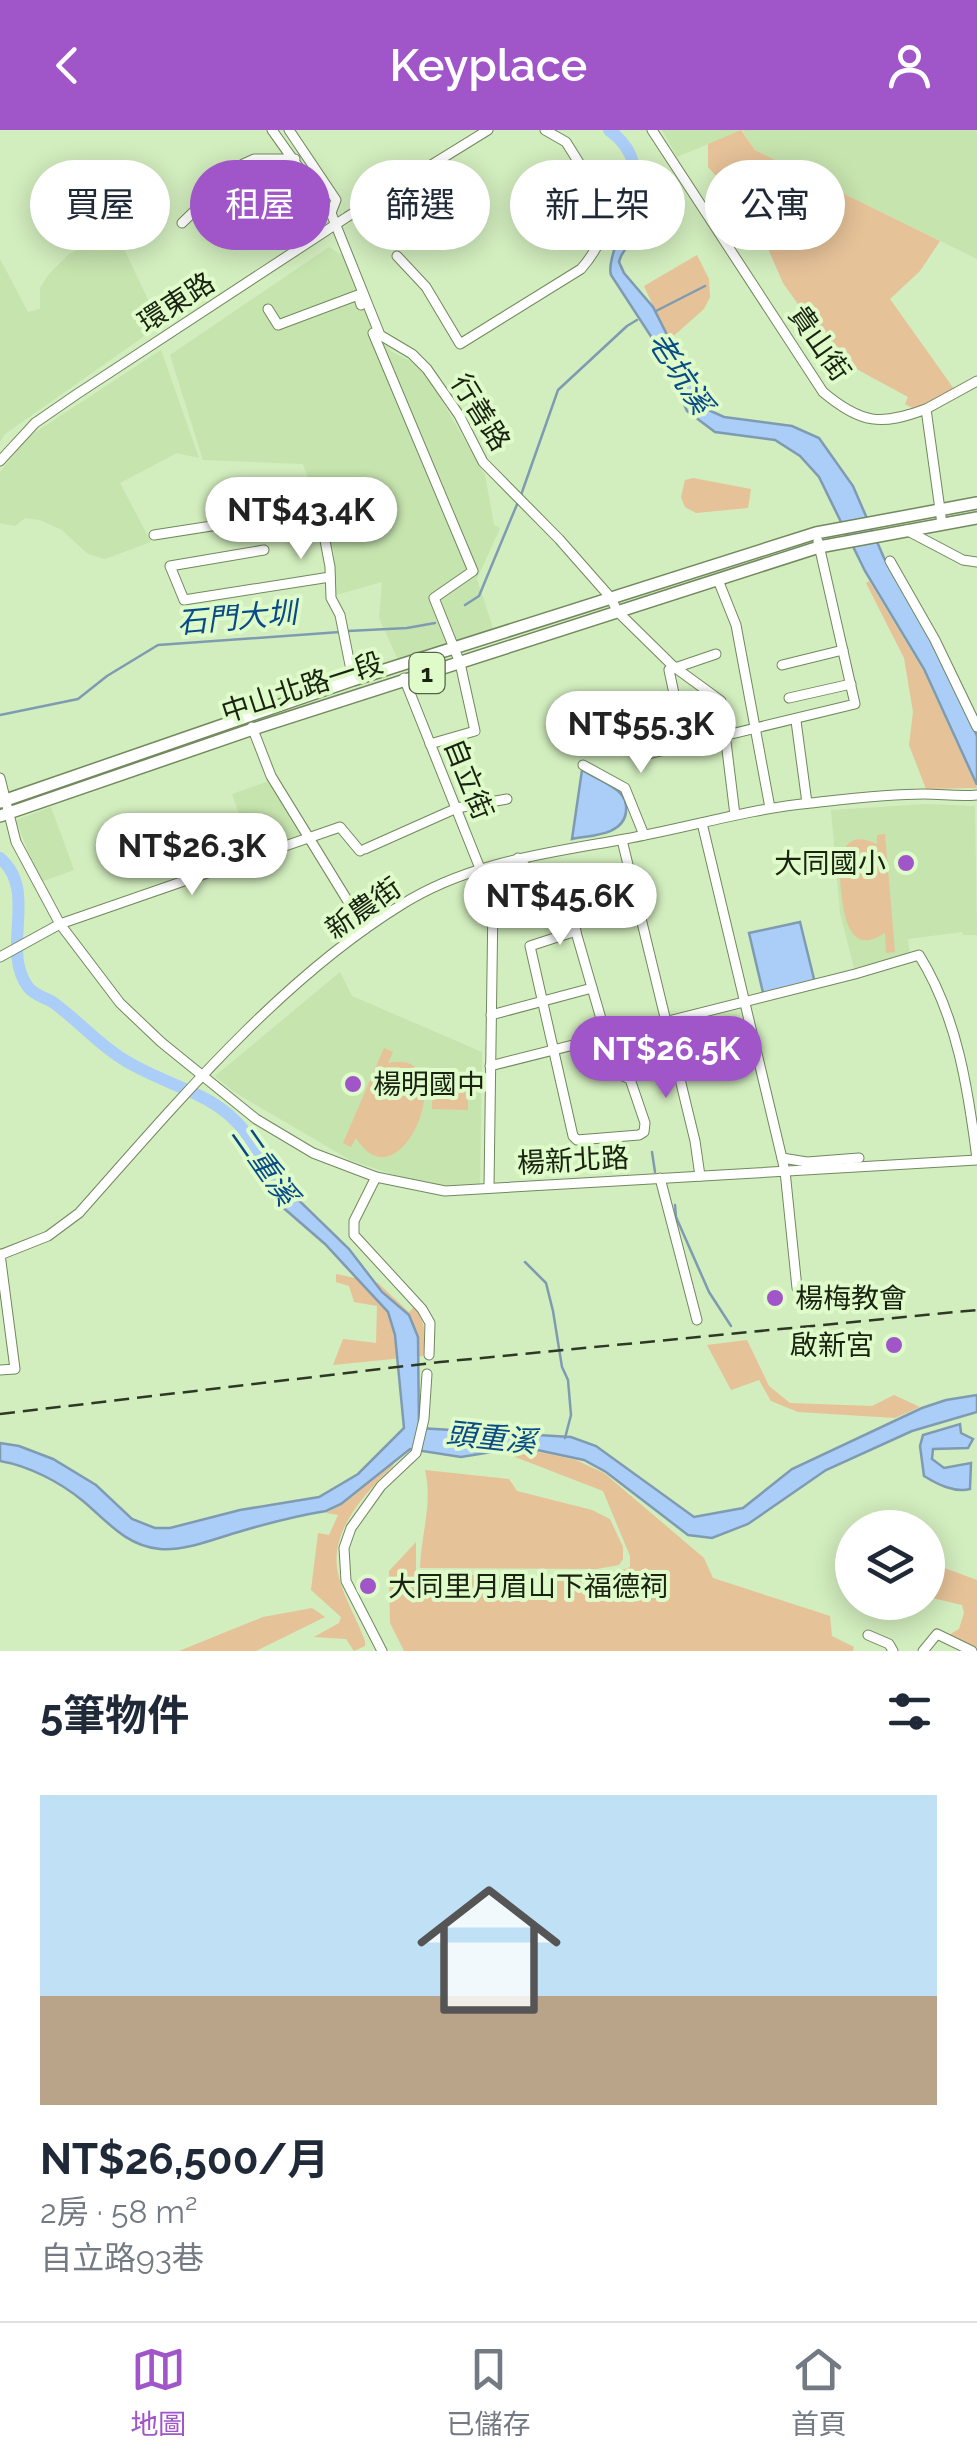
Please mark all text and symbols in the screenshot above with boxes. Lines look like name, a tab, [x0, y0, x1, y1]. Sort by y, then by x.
icon: back	[40, 38, 95, 93]
icon: person	[882, 38, 937, 93]
text: Keyplace	[390, 39, 587, 92]
chip: 買屋	[30, 160, 170, 250]
chip: 租屋	[190, 160, 330, 250]
chip: 篩選	[350, 160, 490, 250]
chip: 新上架	[510, 160, 685, 250]
chip: 公寓	[705, 160, 845, 250]
street label: 環東路	[132, 266, 220, 339]
street label: 貴山街	[782, 299, 857, 387]
water label: 老坑溪	[641, 325, 722, 423]
street label: 行善路	[444, 368, 517, 457]
pin: NT$43.4K	[198, 477, 404, 562]
text: NT$43.4K	[227, 491, 375, 528]
water label: 石門大圳	[176, 594, 302, 640]
street label: 中山北路一段	[217, 646, 387, 729]
road number: 1	[410, 653, 444, 693]
pin: NT$55.3K	[538, 691, 744, 776]
text: NT$55.3K	[568, 705, 714, 742]
street label: 自立街	[438, 734, 500, 824]
pin: NT$26.3K	[89, 813, 295, 898]
text: NT$26.3K	[118, 827, 266, 864]
place label: 大同國小	[774, 847, 886, 880]
marker: 大同國小	[895, 852, 917, 874]
pin: NT$45.6K	[457, 863, 663, 948]
street label: 新農街	[319, 871, 407, 946]
text: NT$45.6K	[486, 877, 634, 914]
pin: NT$26.5K	[563, 1016, 769, 1101]
text: NT$26.5K	[592, 1030, 740, 1067]
place label: 楊明國中	[373, 1068, 485, 1101]
marker: 楊明國中	[342, 1073, 364, 1095]
water label: 二重溪	[224, 1118, 307, 1215]
street label: 楊新北路	[516, 1141, 630, 1180]
place label: 楊梅教會	[795, 1282, 907, 1315]
marker: 楊梅教會	[764, 1287, 786, 1309]
place label: 啟新宮	[790, 1329, 874, 1362]
marker: 啟新宮	[883, 1334, 905, 1356]
water label: 頭重溪	[444, 1415, 542, 1460]
map controls	[835, 1510, 945, 1620]
button: layers	[835, 1510, 945, 1620]
place label: 大同里月眉山下福德祠	[388, 1570, 668, 1603]
marker: 大同里月眉山下福德祠	[357, 1575, 379, 1597]
icon: filters	[882, 1684, 937, 1739]
text: 5筆物件	[40, 1691, 189, 1740]
icon: home	[399, 1860, 579, 2040]
text: NT$26,500/月	[40, 2135, 329, 2184]
text: 2房 · 58 m²	[40, 2193, 197, 2230]
text: 自立路93巷	[40, 2239, 204, 2276]
tab: 地圖	[130, 2342, 186, 2442]
tab: 已儲存	[446, 2342, 531, 2442]
tab: 首頁	[791, 2342, 847, 2442]

